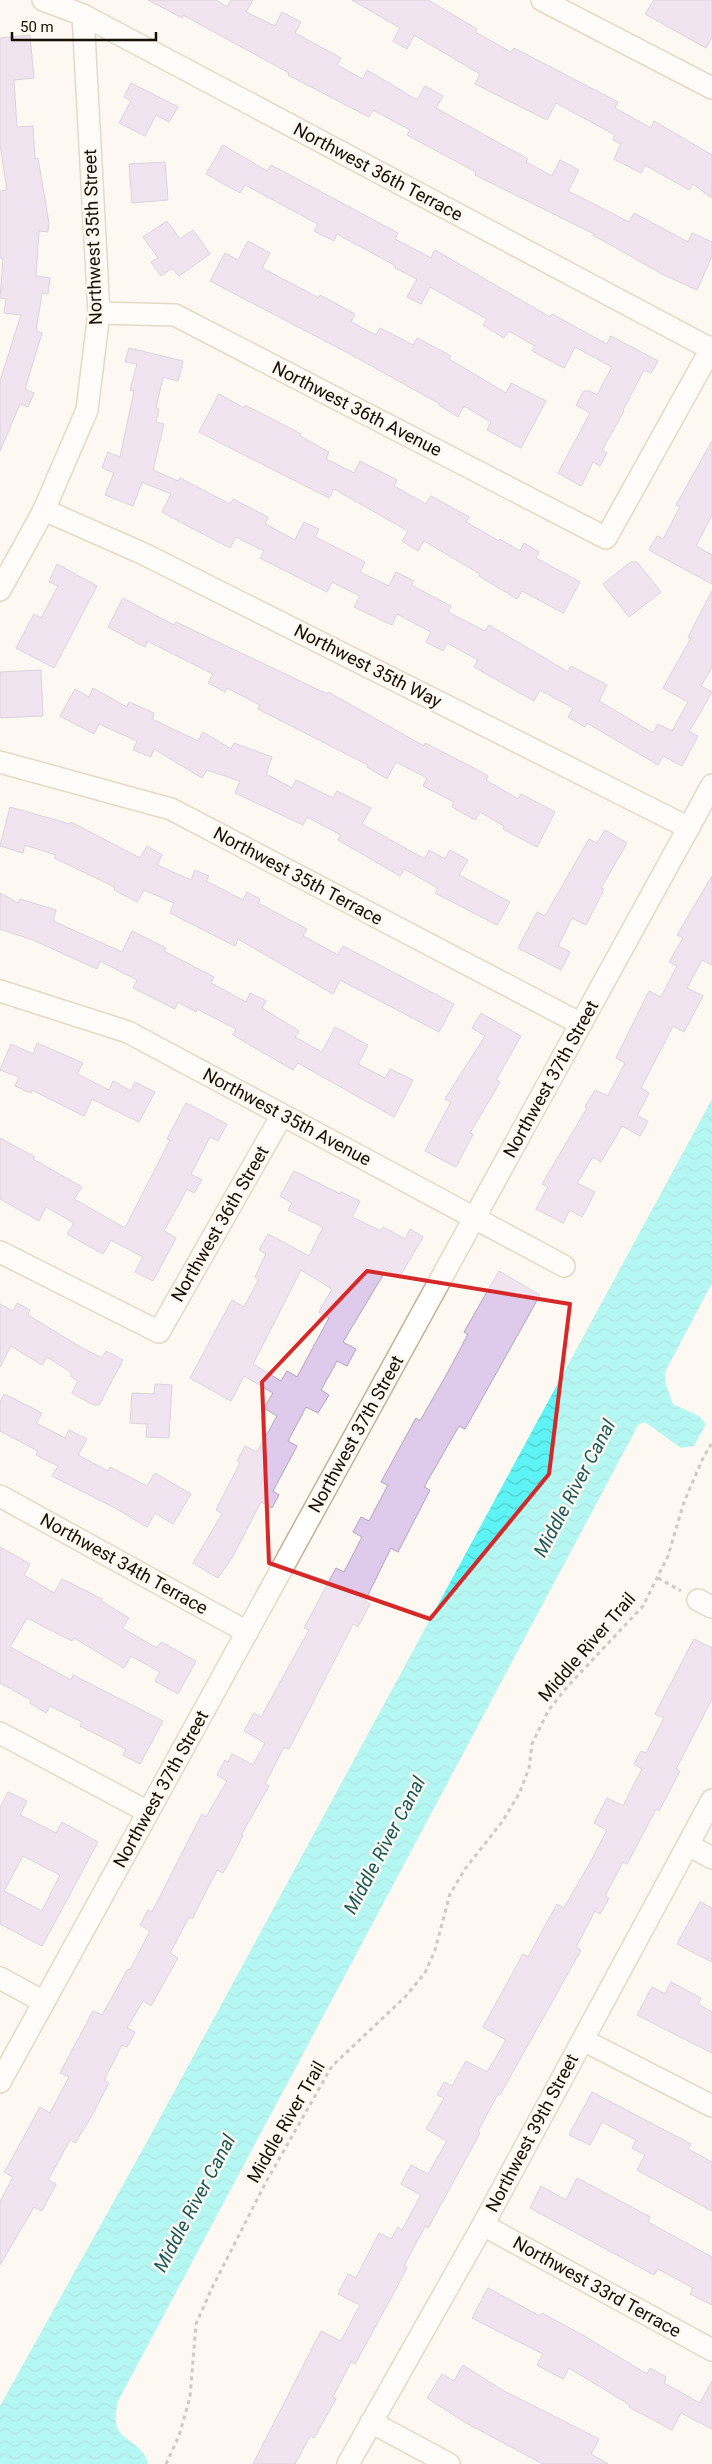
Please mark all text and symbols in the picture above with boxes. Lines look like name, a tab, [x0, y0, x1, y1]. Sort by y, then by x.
scale bar	[12, 10, 156, 42]
text: 50 m	[20, 18, 54, 36]
street label: Northwest 36th Terrace	[290, 118, 466, 225]
street label: Northwest 35th Street	[79, 149, 106, 325]
street label: Northwest 36th Avenue	[269, 357, 446, 460]
street label: Northwest 35th Way	[291, 619, 446, 712]
street label: Northwest 35th Terrace	[210, 822, 386, 929]
street label: Northwest 37th Street	[499, 997, 602, 1161]
street label: Northwest 35th Avenue	[200, 1063, 375, 1170]
street label: Northwest 36th Street	[166, 1142, 273, 1305]
street label: Northwest 37th Street	[304, 1352, 407, 1516]
water label: Middle River Canal	[529, 1415, 621, 1561]
street label: Northwest 34th Terrace	[37, 1509, 212, 1618]
street label: Middle River Trail	[534, 1588, 639, 1705]
street label: Northwest 37th Street	[109, 1707, 212, 1871]
water label: Middle River Canal	[339, 1772, 431, 1918]
street label: Northwest 39th Street	[481, 2050, 582, 2215]
street label: Middle River Trail	[242, 2057, 329, 2186]
water label: Middle River Canal	[149, 2130, 241, 2276]
street label: Northwest 33rd Terrace	[510, 2232, 685, 2341]

